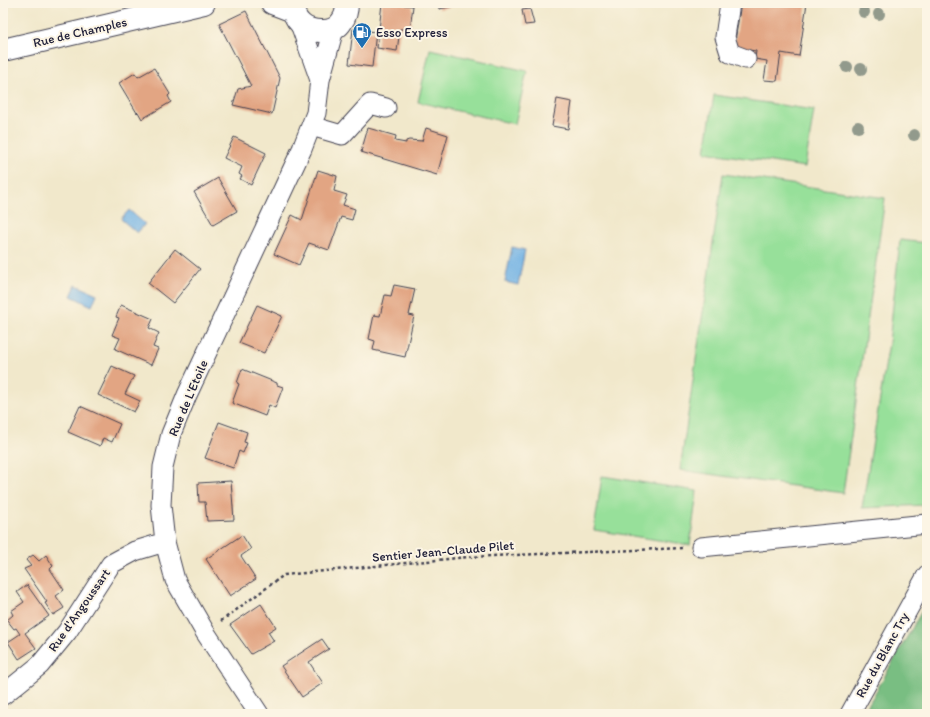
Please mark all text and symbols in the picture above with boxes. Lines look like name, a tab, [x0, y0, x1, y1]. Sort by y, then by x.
street label: Rue de Champles	[32, 14, 129, 50]
fuel station icon: Esso Express	[351, 21, 373, 49]
place label: Esso Express	[376, 25, 448, 40]
street label: Rue de L'Etoile	[165, 358, 211, 438]
street label: Sentier Jean-Claude Pilet	[371, 537, 515, 565]
street label: Rue d'Angoussart	[45, 566, 113, 654]
street label: Rue du Blanc Try	[852, 610, 912, 700]

